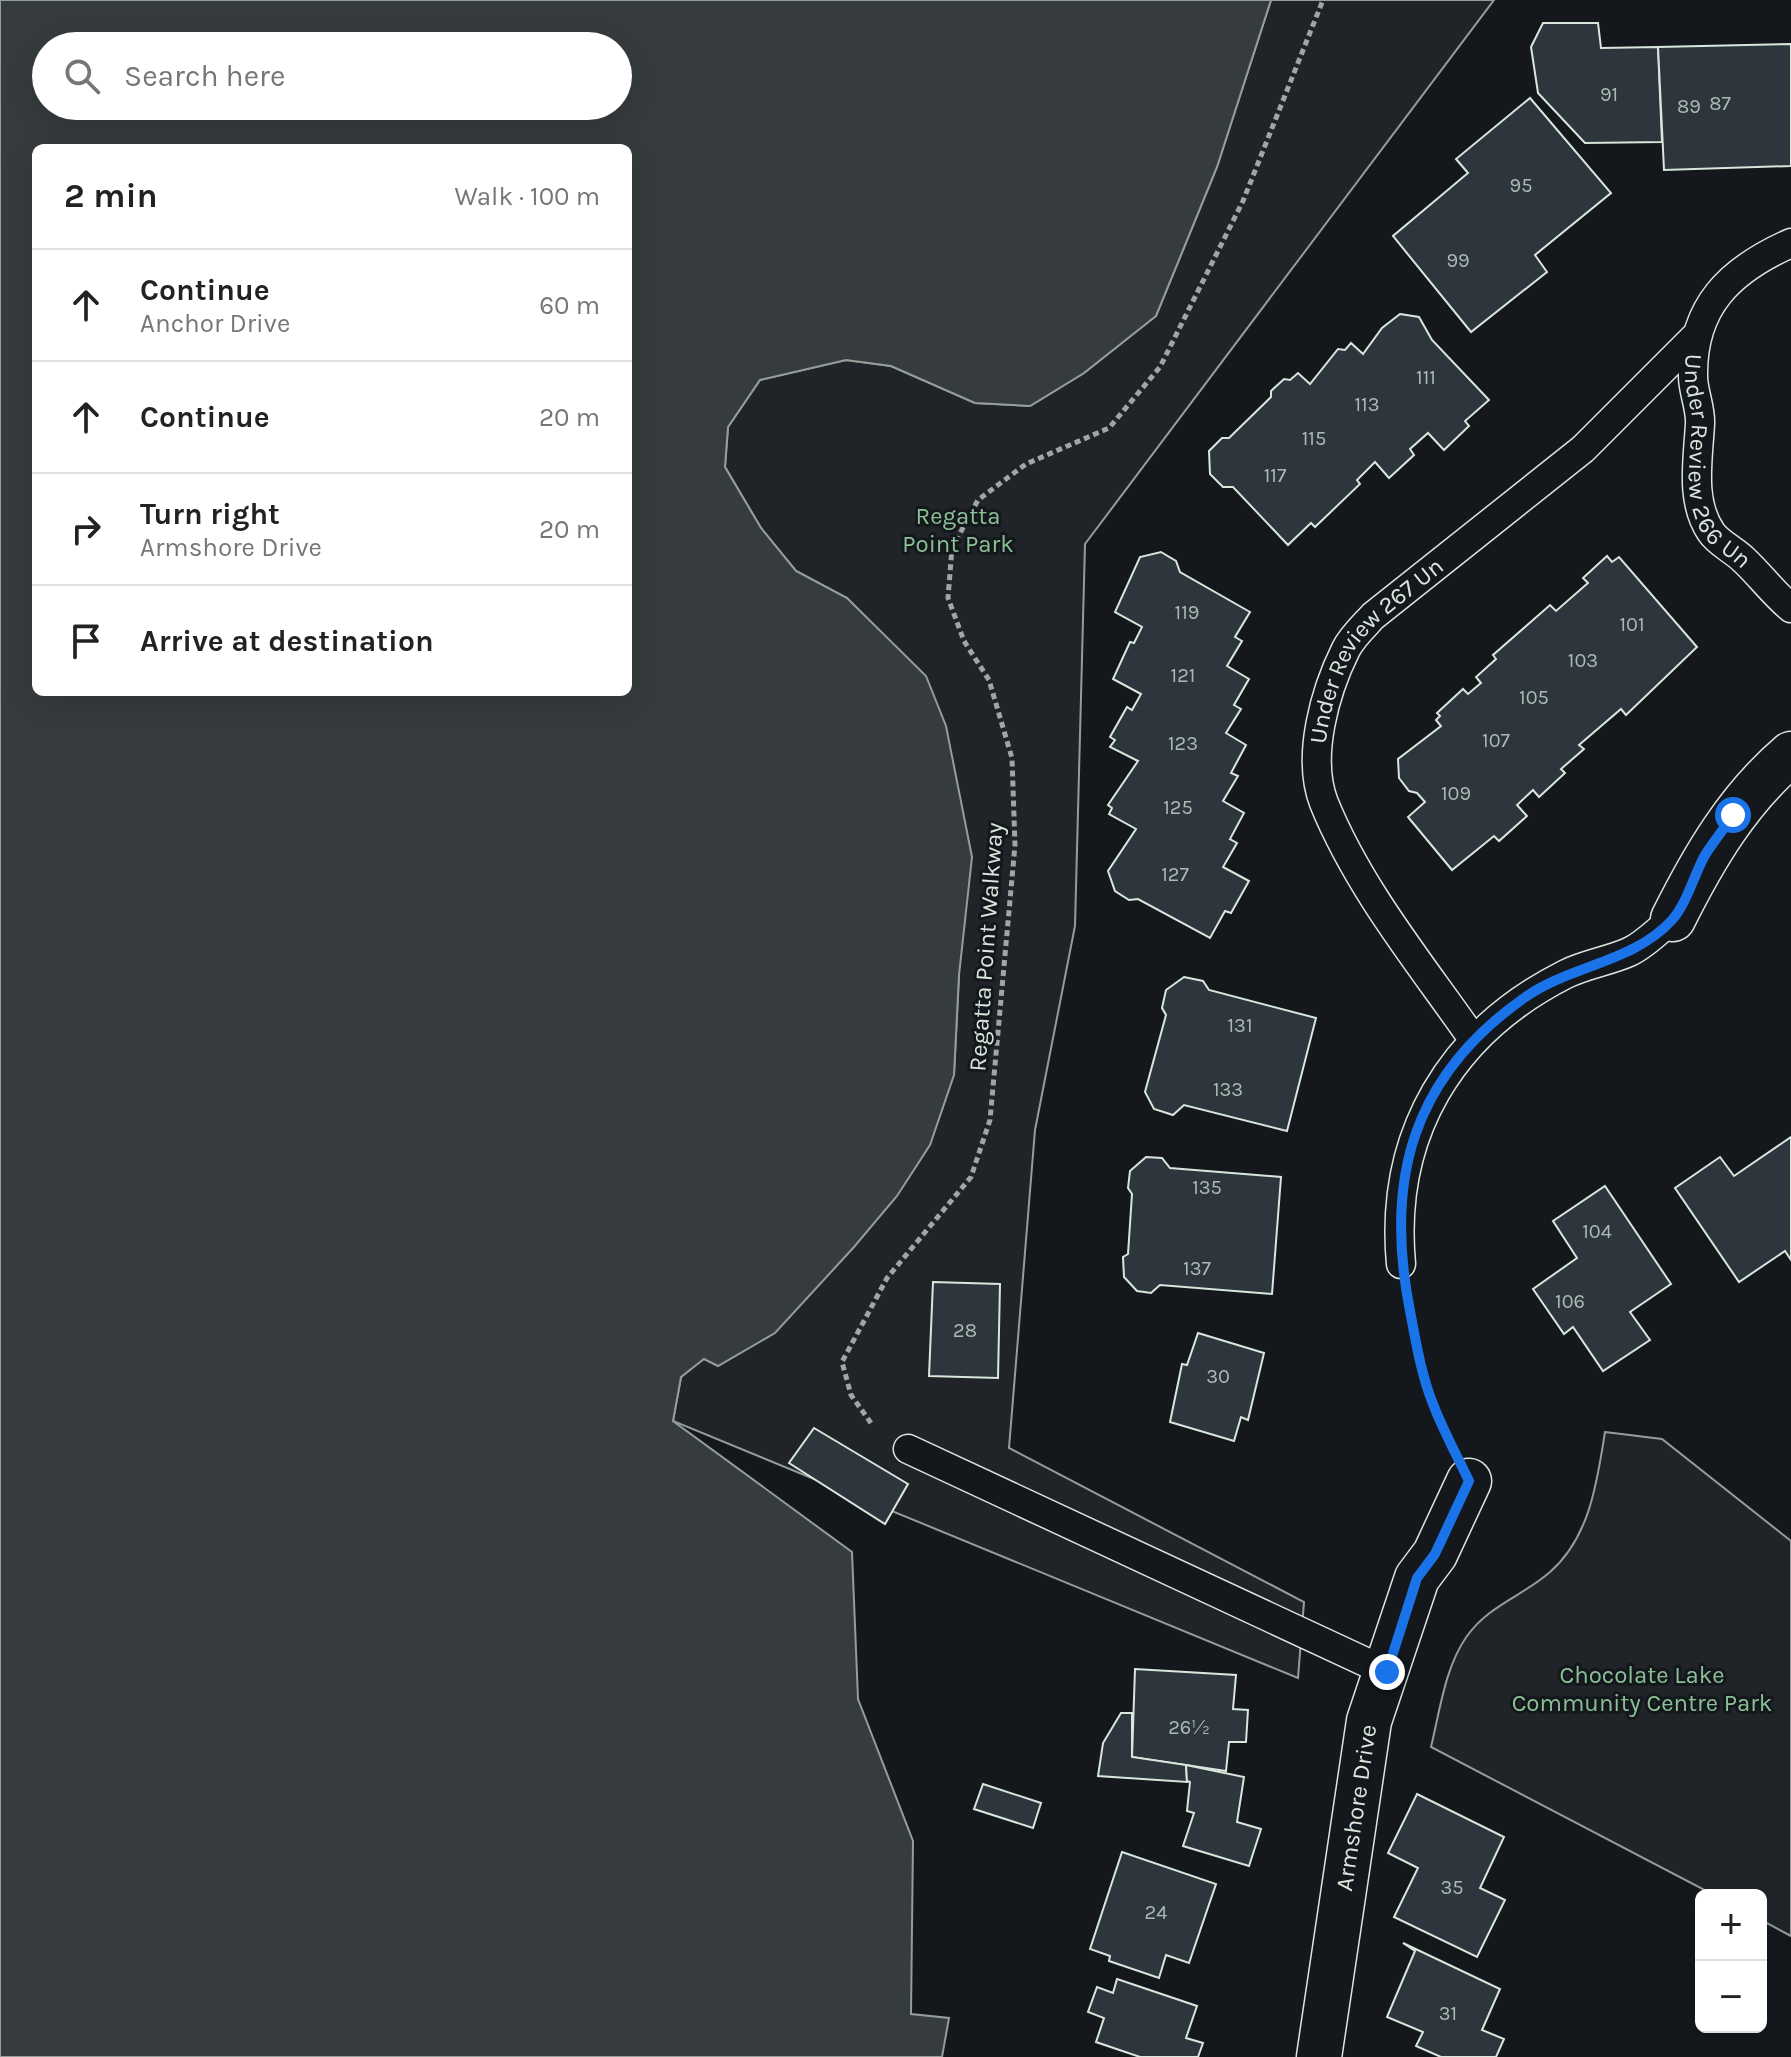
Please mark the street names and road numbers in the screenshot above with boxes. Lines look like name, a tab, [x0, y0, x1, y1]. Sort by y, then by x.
street label: Under Review 266 Un	[1679, 353, 1757, 574]
street label: Under Review 267 Un	[1304, 552, 1449, 745]
street label: Regatta Point Walkway	[963, 822, 1009, 1072]
street label: Armshore Drive	[1330, 1723, 1382, 1893]

